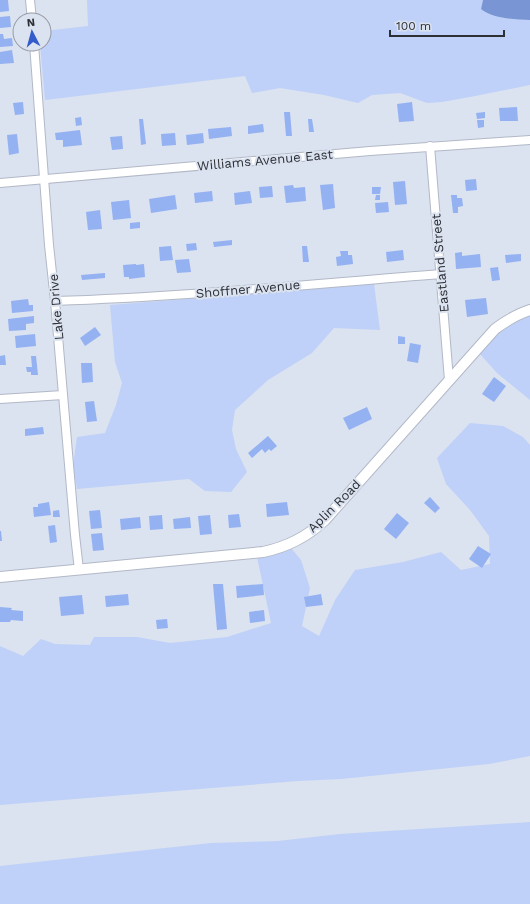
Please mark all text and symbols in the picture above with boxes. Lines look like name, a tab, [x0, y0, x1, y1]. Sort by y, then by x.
north arrow	[12, 12, 52, 52]
scale bar	[390, 12, 504, 38]
text: N	[26, 16, 36, 29]
text: 100 m	[396, 19, 431, 33]
street label: Williams Avenue East	[196, 147, 334, 173]
street label: Eastland Street	[428, 212, 452, 313]
street label: Lake Drive	[46, 273, 66, 341]
street label: Shoffner Avenue	[195, 277, 301, 301]
street label: Aplin Road	[305, 477, 363, 535]

